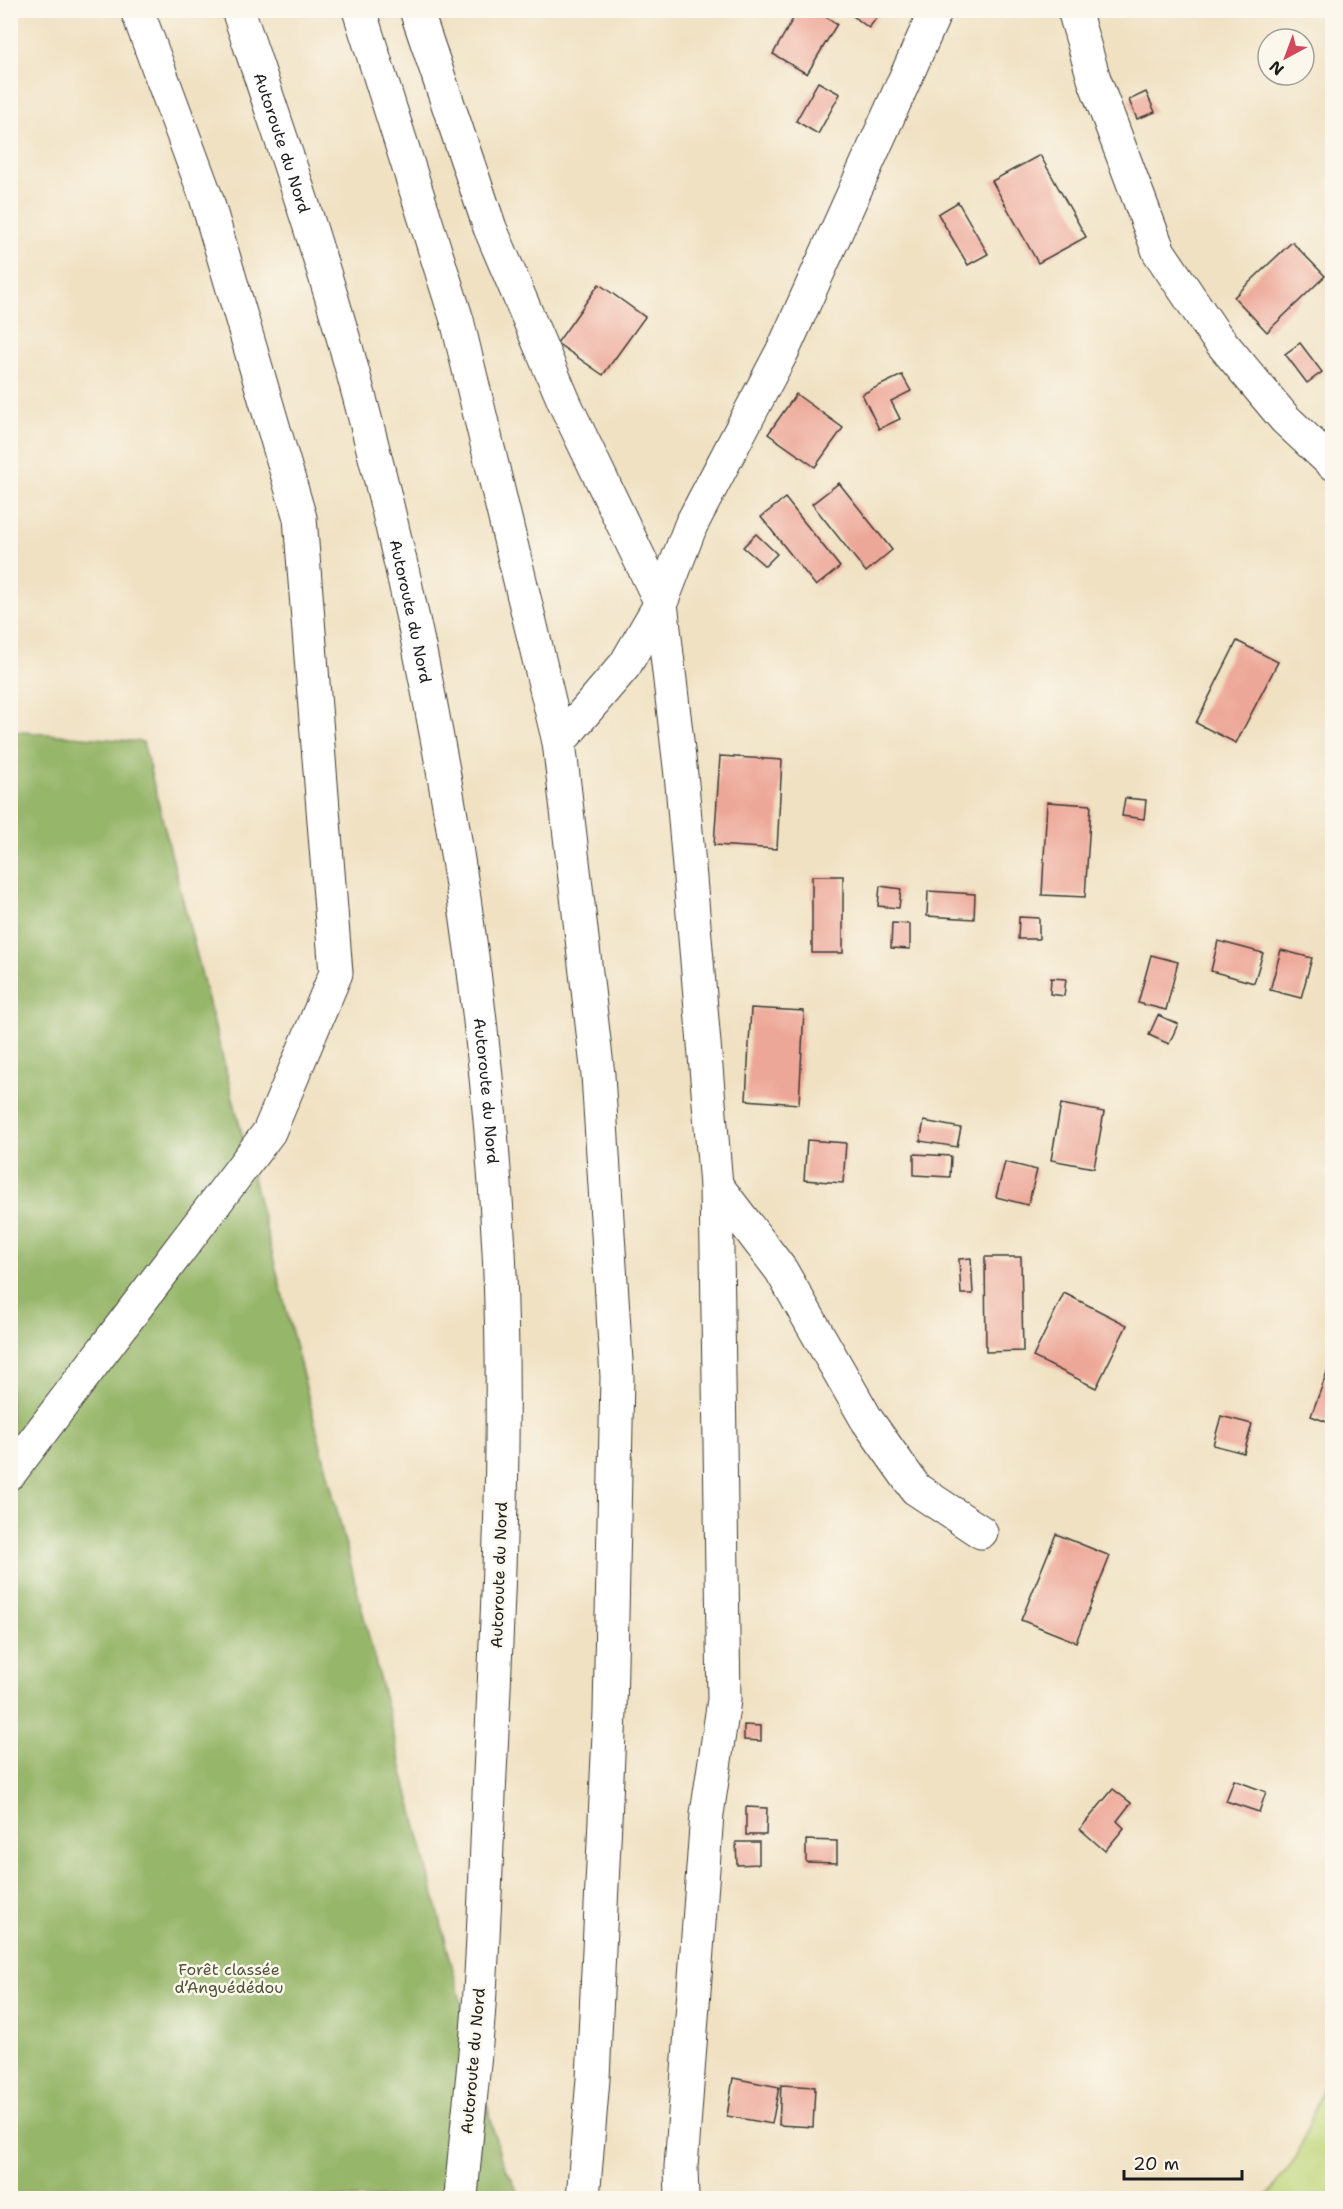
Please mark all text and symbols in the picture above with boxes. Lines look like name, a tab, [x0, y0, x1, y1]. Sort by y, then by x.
north arrow	[1256, 27, 1316, 87]
text: N	[1265, 56, 1288, 80]
street label: Autoroute du Nord	[249, 70, 315, 216]
street label: Autoroute du Nord	[385, 537, 437, 685]
street label: Autoroute du Nord	[469, 1017, 504, 1165]
street label: Autoroute du Nord	[486, 1501, 512, 1649]
park label: Forêt classée d’Anguédédou	[175, 1959, 283, 1998]
street label: Autoroute du Nord	[456, 1987, 490, 2135]
scale bar	[1124, 2143, 1242, 2181]
text: 20 m	[1133, 2152, 1179, 2176]

